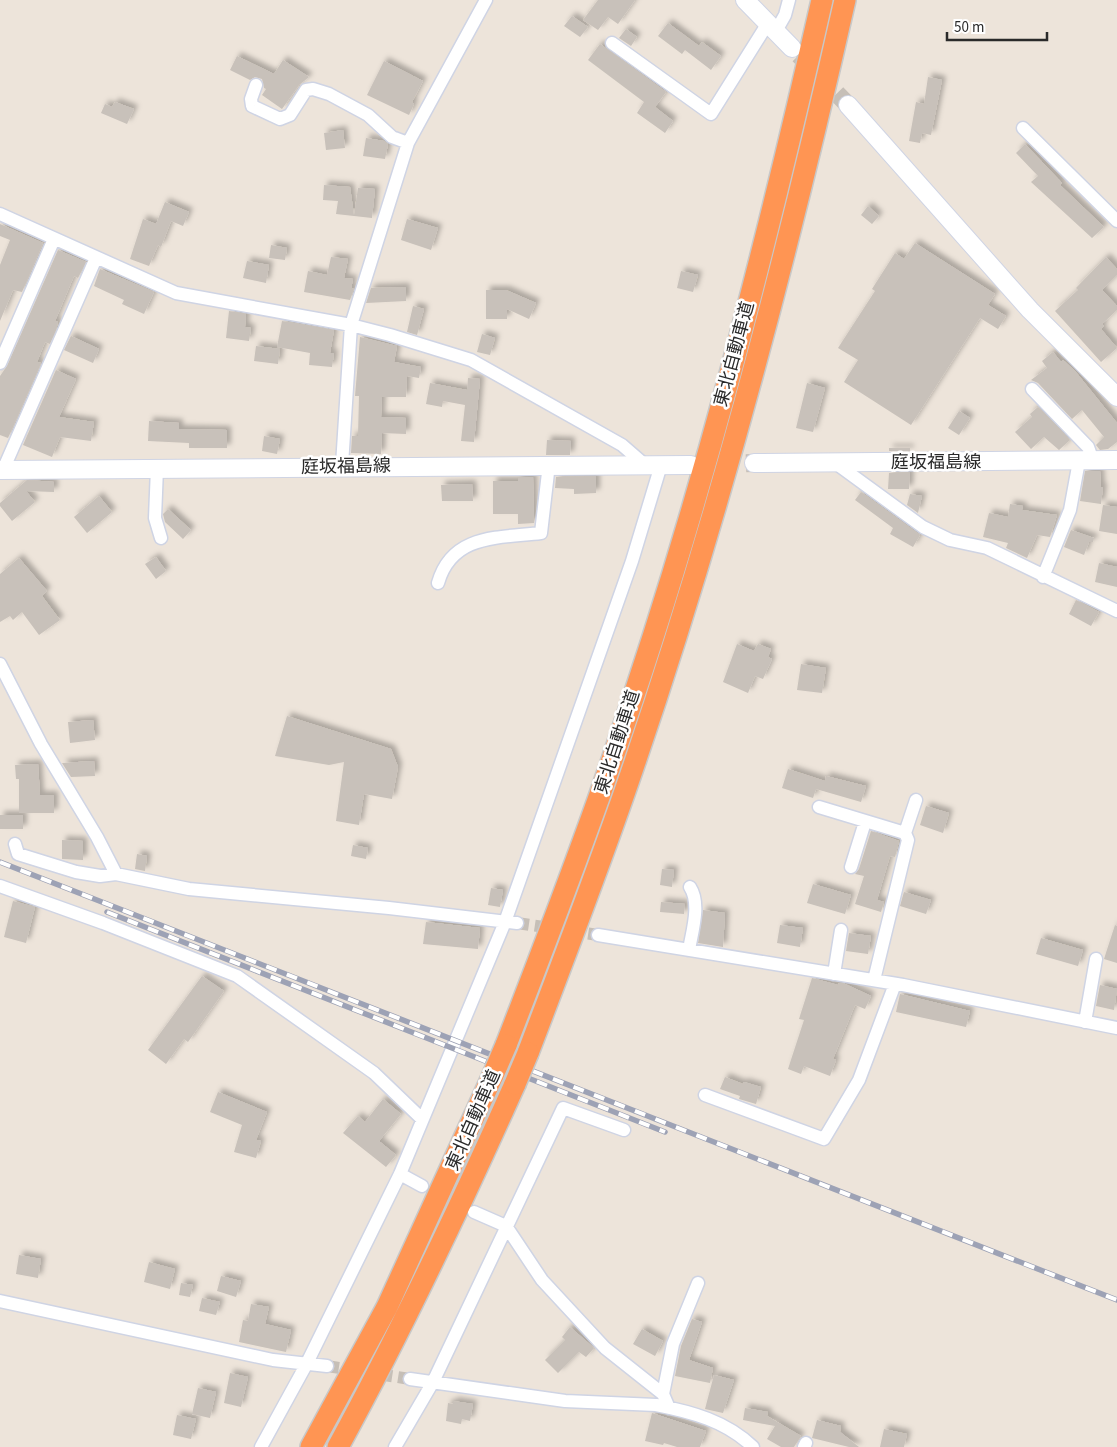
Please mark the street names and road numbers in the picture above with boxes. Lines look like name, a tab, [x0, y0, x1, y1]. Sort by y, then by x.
street label: 東北自動車道	[708, 299, 761, 410]
street label: 庭坂福島線	[891, 450, 981, 475]
street label: 庭坂福島線	[301, 453, 391, 480]
street label: 東北自動車道	[589, 687, 646, 797]
street label: 東北自動車道	[440, 1066, 507, 1175]

